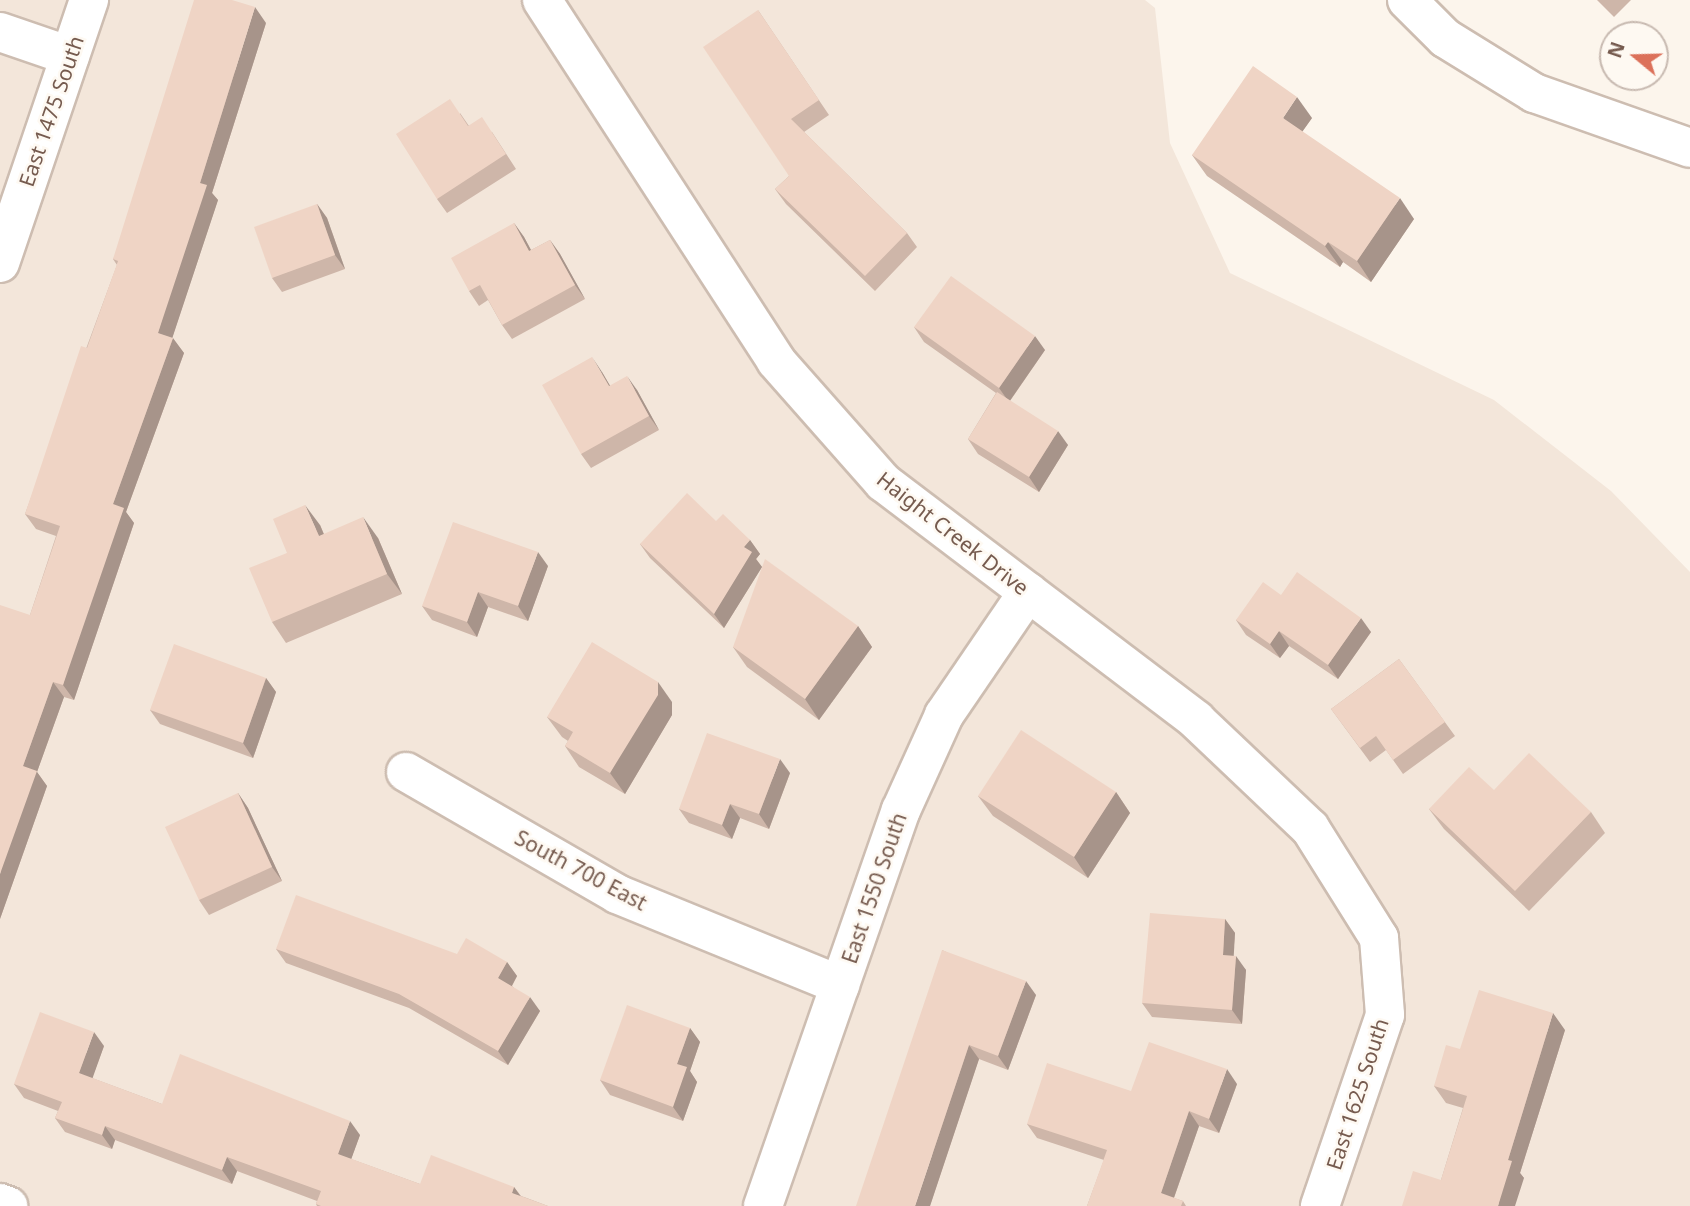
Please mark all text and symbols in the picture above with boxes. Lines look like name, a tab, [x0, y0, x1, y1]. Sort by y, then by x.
north arrow	[1599, 21, 1669, 91]
street label: East 1475 South	[13, 32, 89, 190]
text: N	[1601, 38, 1631, 61]
street label: Haight Creek Drive	[872, 466, 1034, 600]
street label: East 1550 South	[836, 809, 912, 967]
street label: South 700 East	[511, 825, 651, 915]
street label: East 1625 South	[1321, 1015, 1393, 1173]

